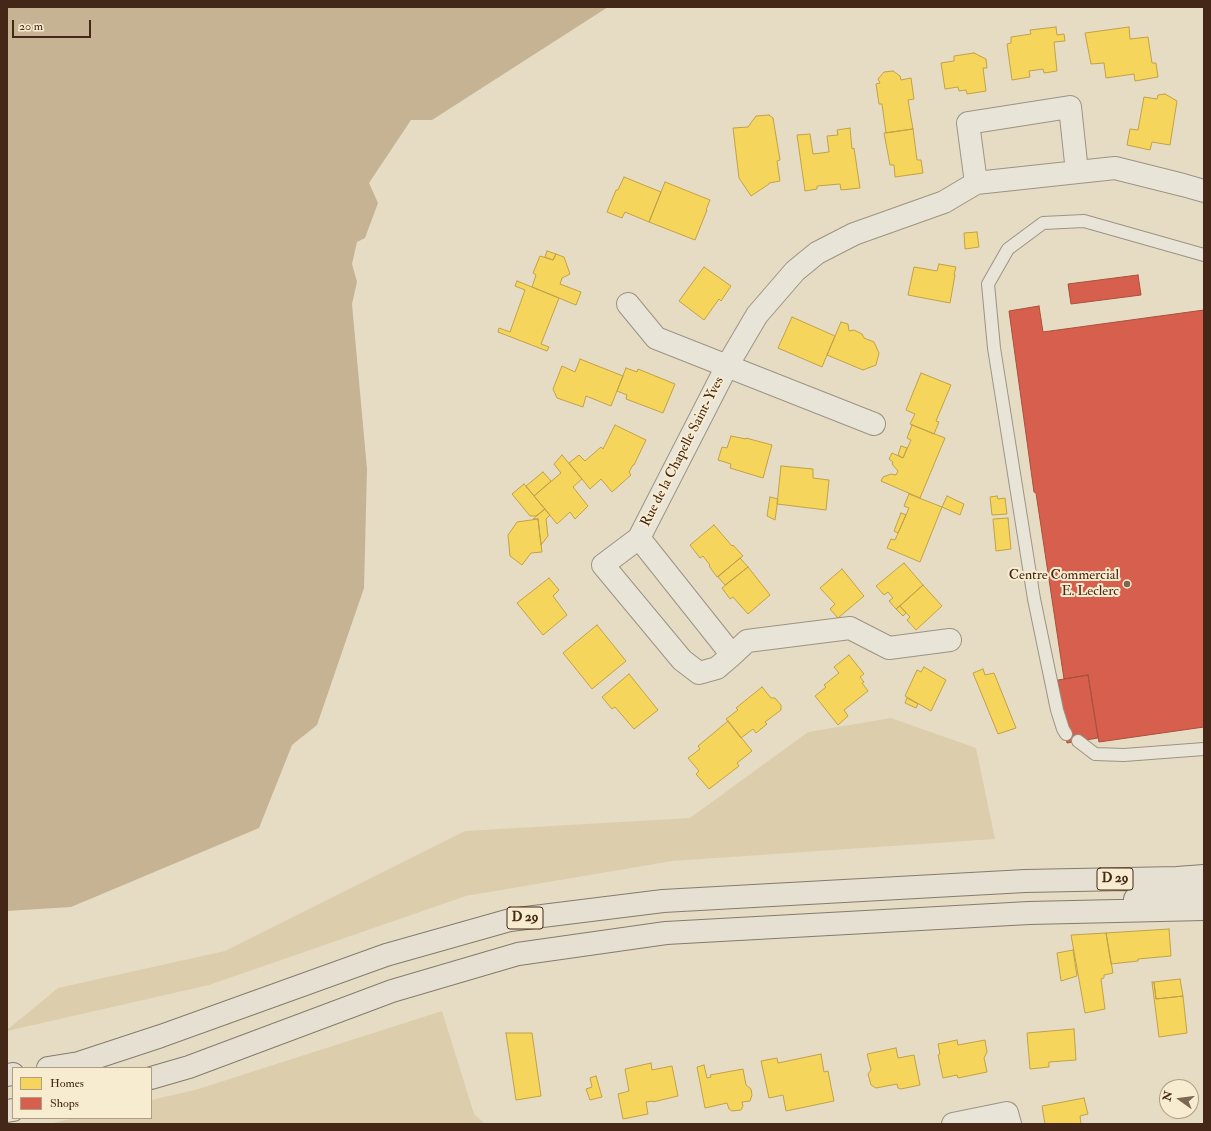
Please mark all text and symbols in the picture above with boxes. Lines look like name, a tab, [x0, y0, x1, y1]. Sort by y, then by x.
scale bar	[14, 12, 93, 38]
text: 20 m	[19, 19, 43, 34]
street label: Rue de la Chapelle Saint-Yves	[638, 374, 728, 530]
place label: Centre Commercial E. Leclerc	[1009, 568, 1119, 600]
marker: Centre Commercial E. Leclerc	[1122, 579, 1132, 589]
road number: D 29	[1097, 868, 1133, 890]
road number: D 29	[507, 907, 543, 929]
legend	[12, 1067, 152, 1119]
text: Homes	[50, 1076, 84, 1091]
north arrow	[1159, 1079, 1199, 1119]
text: N	[1160, 1090, 1175, 1103]
text: Shops	[50, 1096, 79, 1111]

